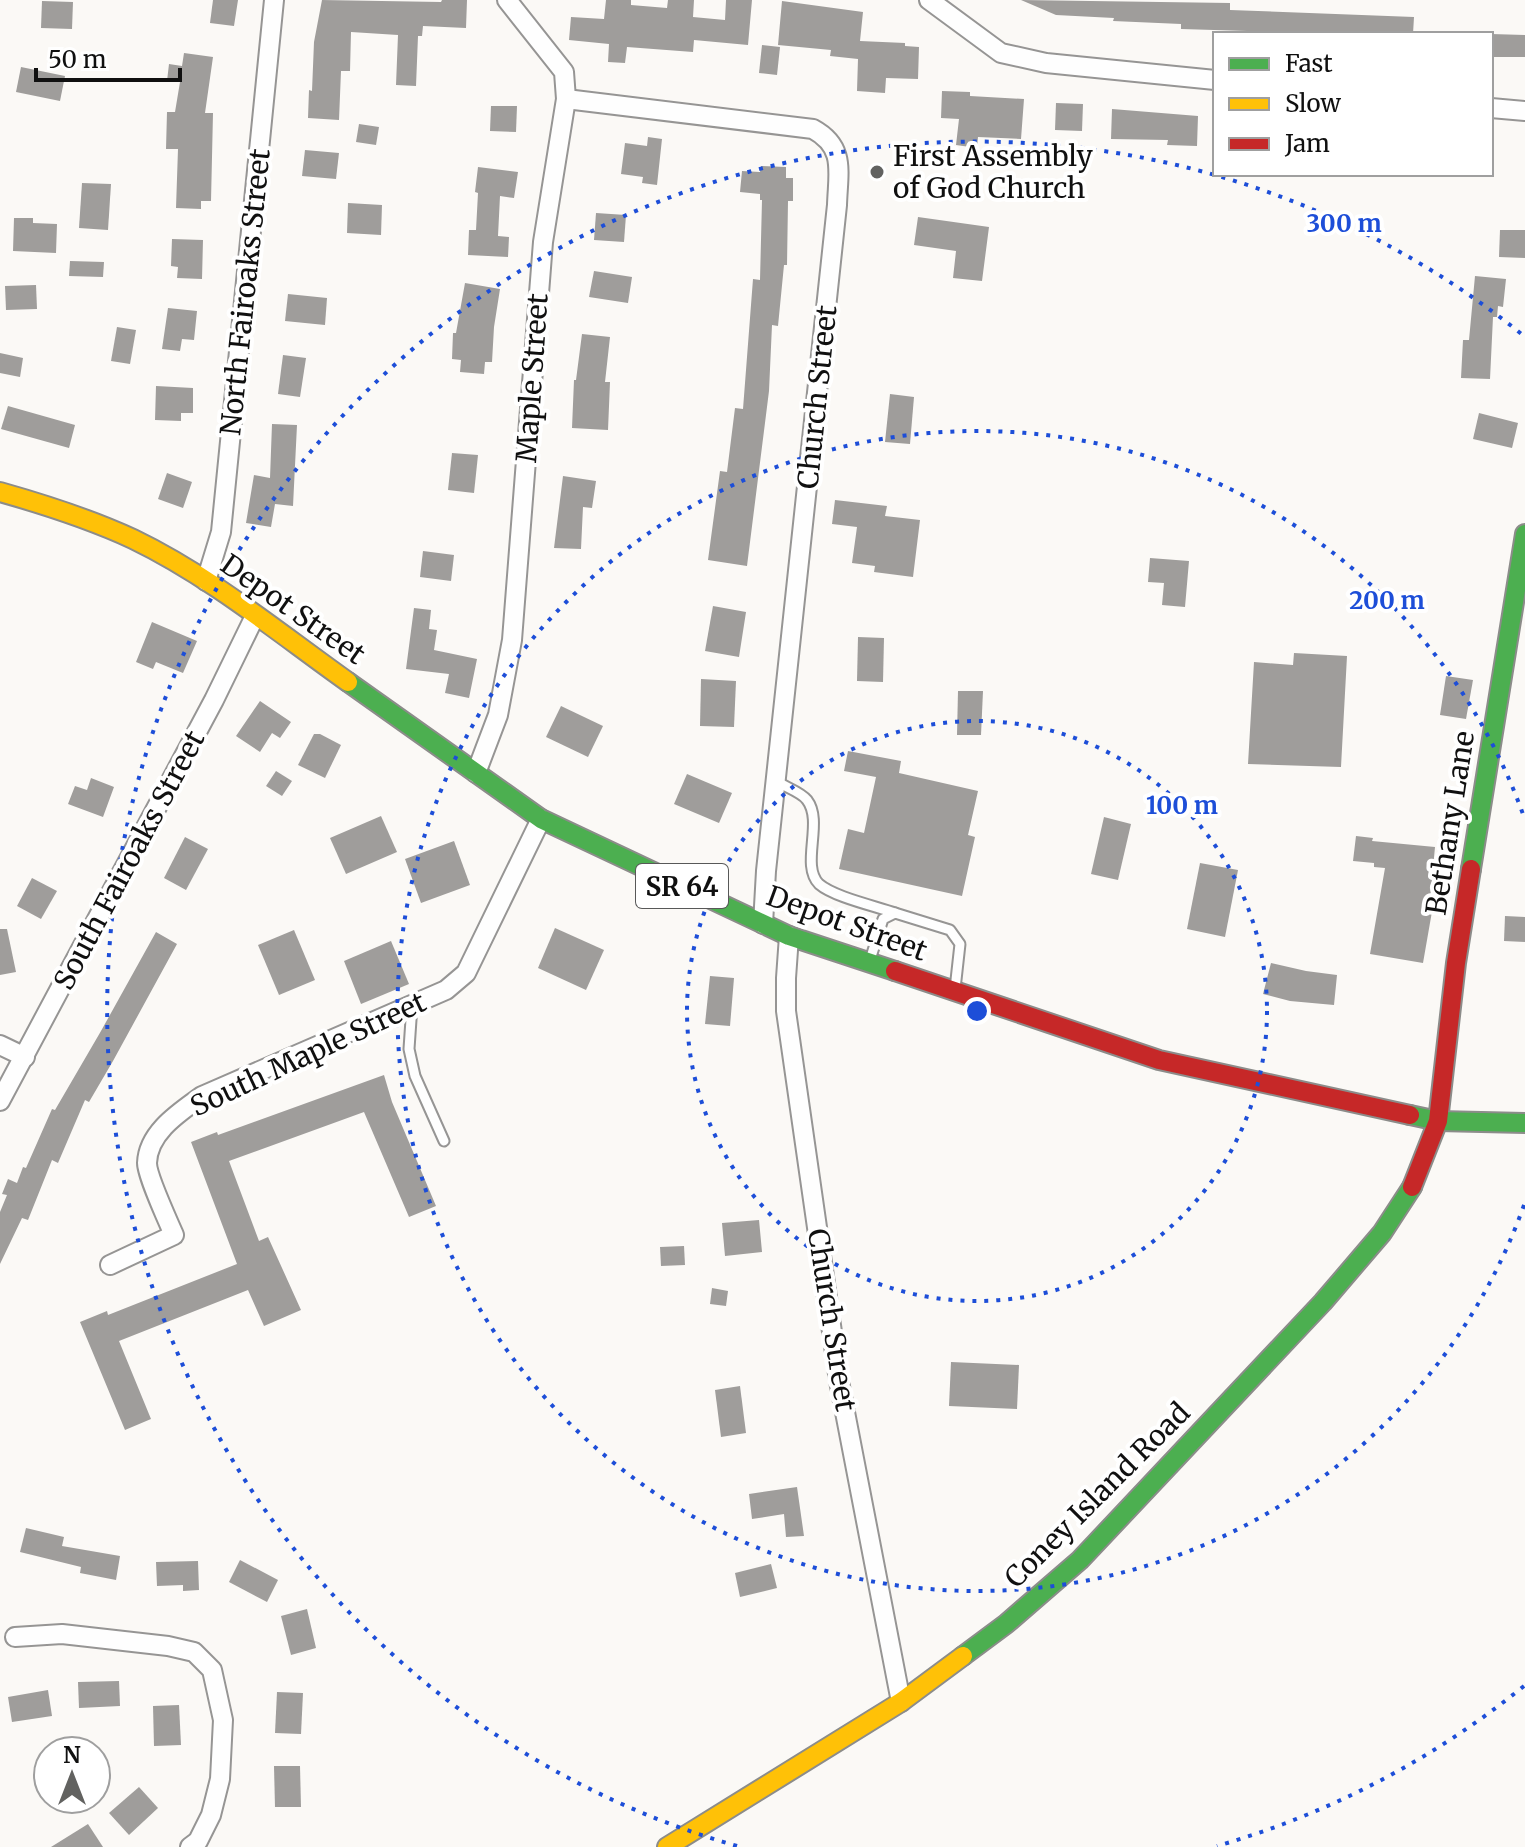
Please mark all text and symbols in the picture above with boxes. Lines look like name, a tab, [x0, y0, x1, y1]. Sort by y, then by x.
scale bar	[36, 32, 180, 82]
legend	[1213, 32, 1493, 176]
text: 50 m	[48, 44, 107, 75]
text: Fast	[1285, 48, 1333, 79]
text: Slow	[1285, 88, 1341, 119]
text: Jam	[1284, 128, 1330, 159]
place label: First Assembly of God Church	[893, 138, 1093, 206]
street label: North Fairoaks Street	[212, 147, 278, 437]
marker: First Assembly of God Church	[868, 163, 886, 181]
text: 300 m	[1306, 208, 1382, 239]
street label: Maple Street	[508, 292, 556, 464]
street label: Church Street	[789, 303, 845, 491]
street label: Depot Street	[214, 546, 372, 672]
text: 200 m	[1349, 585, 1425, 616]
street label: South Fairoaks Street	[45, 724, 213, 996]
street label: Bethany Lane	[1418, 729, 1482, 917]
text: 100 m	[1146, 790, 1218, 821]
road number: SR 64	[636, 864, 728, 908]
street label: Depot Street	[762, 877, 932, 969]
street label: South Maple Street	[184, 984, 432, 1124]
centre of rings	[963, 997, 991, 1025]
street label: Church Street	[800, 1226, 864, 1414]
street label: Coney Island Road	[997, 1395, 1197, 1595]
north arrow	[32, 1735, 112, 1815]
text: N	[63, 1741, 81, 1769]

